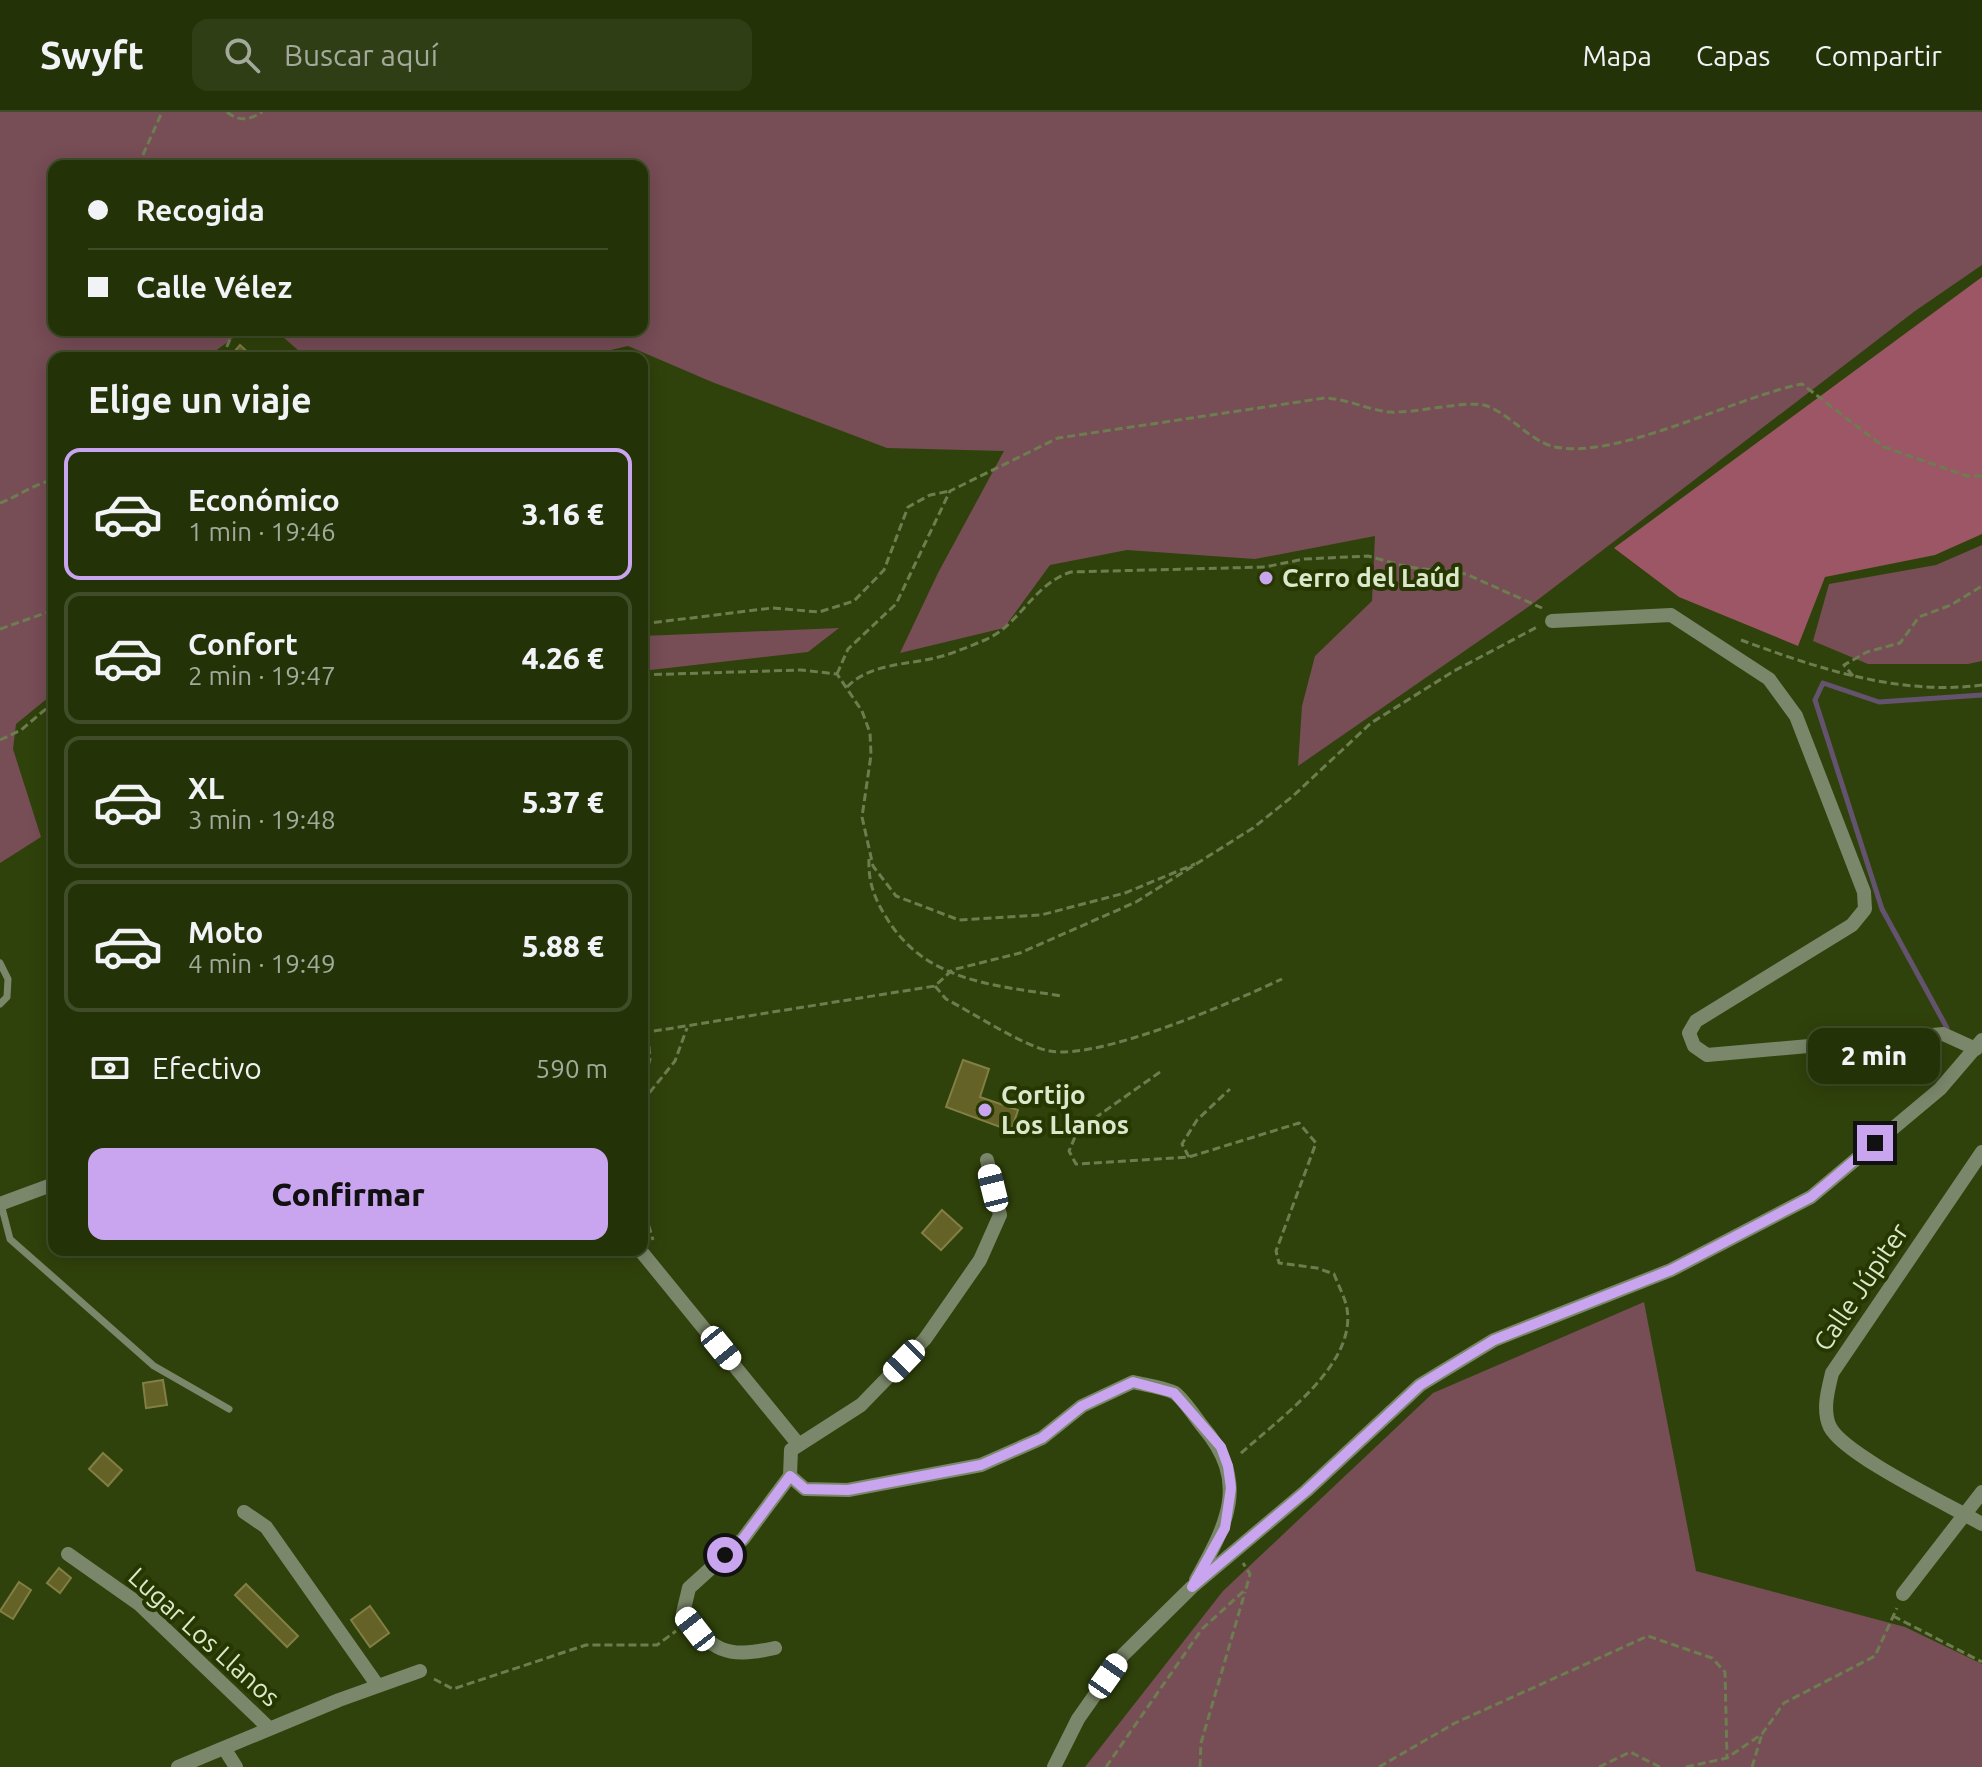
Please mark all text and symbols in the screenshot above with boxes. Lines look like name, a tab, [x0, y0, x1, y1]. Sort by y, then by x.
search box	[192, 19, 752, 91]
icon: search	[220, 33, 264, 77]
text: Swyft	[40, 34, 144, 76]
text: Buscar aquí	[284, 38, 438, 72]
text: Mapa	[1582, 40, 1652, 71]
text: Capas	[1696, 40, 1771, 71]
text: Compartir	[1815, 40, 1942, 71]
text: Recogida	[136, 193, 265, 227]
text: Calle Vélez	[136, 270, 292, 304]
text: Elige un viaje	[88, 379, 312, 420]
icon: car	[92, 478, 164, 550]
text: Económico	[188, 483, 340, 517]
text: 3.16 €	[522, 497, 604, 531]
text: 1 min · 19:46	[188, 517, 336, 546]
place label: Cerro del Laúd	[1282, 563, 1460, 592]
marker: Cerro del Laúd	[1257, 569, 1275, 587]
icon: car	[92, 622, 164, 694]
text: Confort	[188, 627, 298, 661]
text: 4.26 €	[522, 641, 604, 675]
text: 2 min · 19:47	[188, 661, 336, 690]
icon: car	[92, 766, 164, 838]
text: XL	[188, 771, 224, 805]
text: 5.37 €	[522, 785, 604, 819]
text: 3 min · 19:48	[188, 805, 336, 834]
icon: car	[92, 910, 164, 982]
text: Moto	[188, 915, 263, 949]
text: 5.88 €	[522, 929, 604, 963]
text: 4 min · 19:49	[188, 949, 336, 978]
callout: 2 min	[1809, 1027, 1941, 1083]
text: 2 min	[1841, 1041, 1907, 1070]
icon: cash	[88, 1046, 132, 1090]
text: Efectivo	[152, 1051, 262, 1085]
text: 590 m	[536, 1054, 608, 1083]
place label: Cortijo Los Llanos	[1001, 1080, 1129, 1139]
marker: Cortijo Los Llanos	[976, 1101, 994, 1119]
route end	[1857, 1125, 1893, 1161]
button: Confirmar	[88, 1148, 608, 1240]
car	[976, 1162, 1010, 1214]
street label: Calle Júpiter	[1808, 1218, 1914, 1356]
car	[697, 1322, 745, 1374]
car	[879, 1335, 929, 1387]
route start	[707, 1537, 743, 1573]
street label: Lugar Los Llanos	[123, 1561, 286, 1712]
car	[671, 1603, 719, 1655]
car	[1084, 1649, 1132, 1703]

